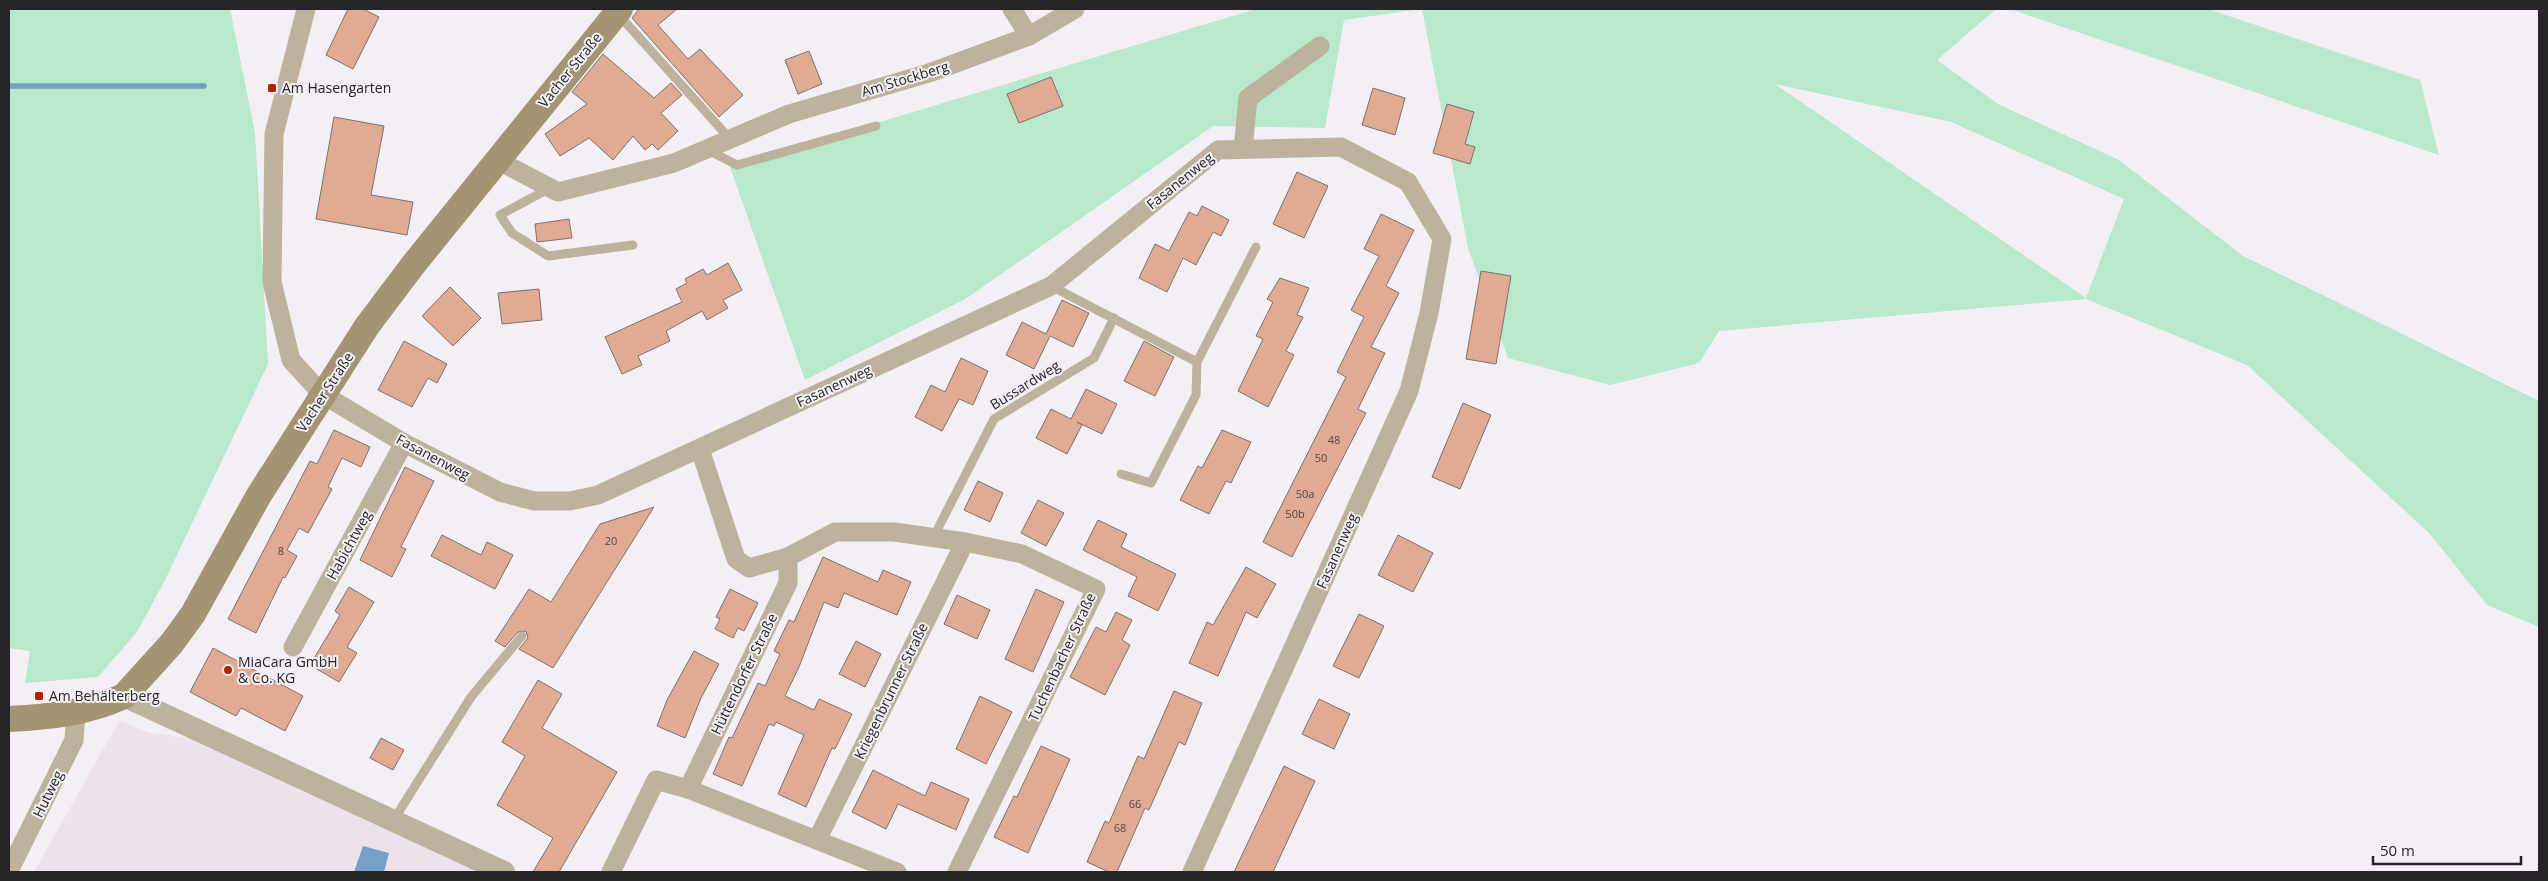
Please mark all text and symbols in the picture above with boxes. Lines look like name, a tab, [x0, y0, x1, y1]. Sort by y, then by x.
street label: Vacher Straße	[533, 28, 606, 111]
street label: Am Stockberg	[859, 56, 951, 101]
place label: Am Hasengarten	[282, 78, 391, 97]
marker: Am Hasengarten	[266, 82, 278, 94]
street label: Fasanenweg	[1142, 148, 1217, 213]
street label: Vacher Straße	[292, 348, 358, 435]
street label: Bussardweg	[986, 355, 1064, 414]
street label: Fasanenweg	[793, 360, 875, 411]
street label: Fasanenweg	[393, 429, 474, 484]
house number: 48	[1328, 432, 1340, 447]
house number: 50	[1315, 450, 1327, 465]
house number: 50a	[1296, 486, 1314, 501]
street label: Habichtweg	[322, 506, 376, 583]
house number: 50b	[1285, 506, 1305, 521]
street label: Fasanenweg	[1311, 510, 1362, 592]
house number: 20	[605, 533, 617, 548]
house number: 8	[278, 543, 284, 558]
street label: Tuchenbacher Straße	[1023, 589, 1100, 724]
street label: Hüttendorfer Straße	[706, 610, 781, 738]
street label: Kriegenbrunner Straße	[849, 619, 932, 762]
place label: MiaCara GmbH & Co. KG	[238, 652, 338, 687]
marker: MiaCara GmbH & Co. KG	[222, 664, 234, 676]
place label: Am Behälterberg	[49, 686, 160, 705]
marker: Am Behälterberg	[33, 690, 45, 702]
street label: Hutweg	[28, 767, 67, 821]
house number: 66	[1129, 796, 1141, 811]
house number: 68	[1114, 820, 1126, 835]
scale bar	[2373, 834, 2520, 866]
text: 50 m	[2380, 840, 2415, 860]

